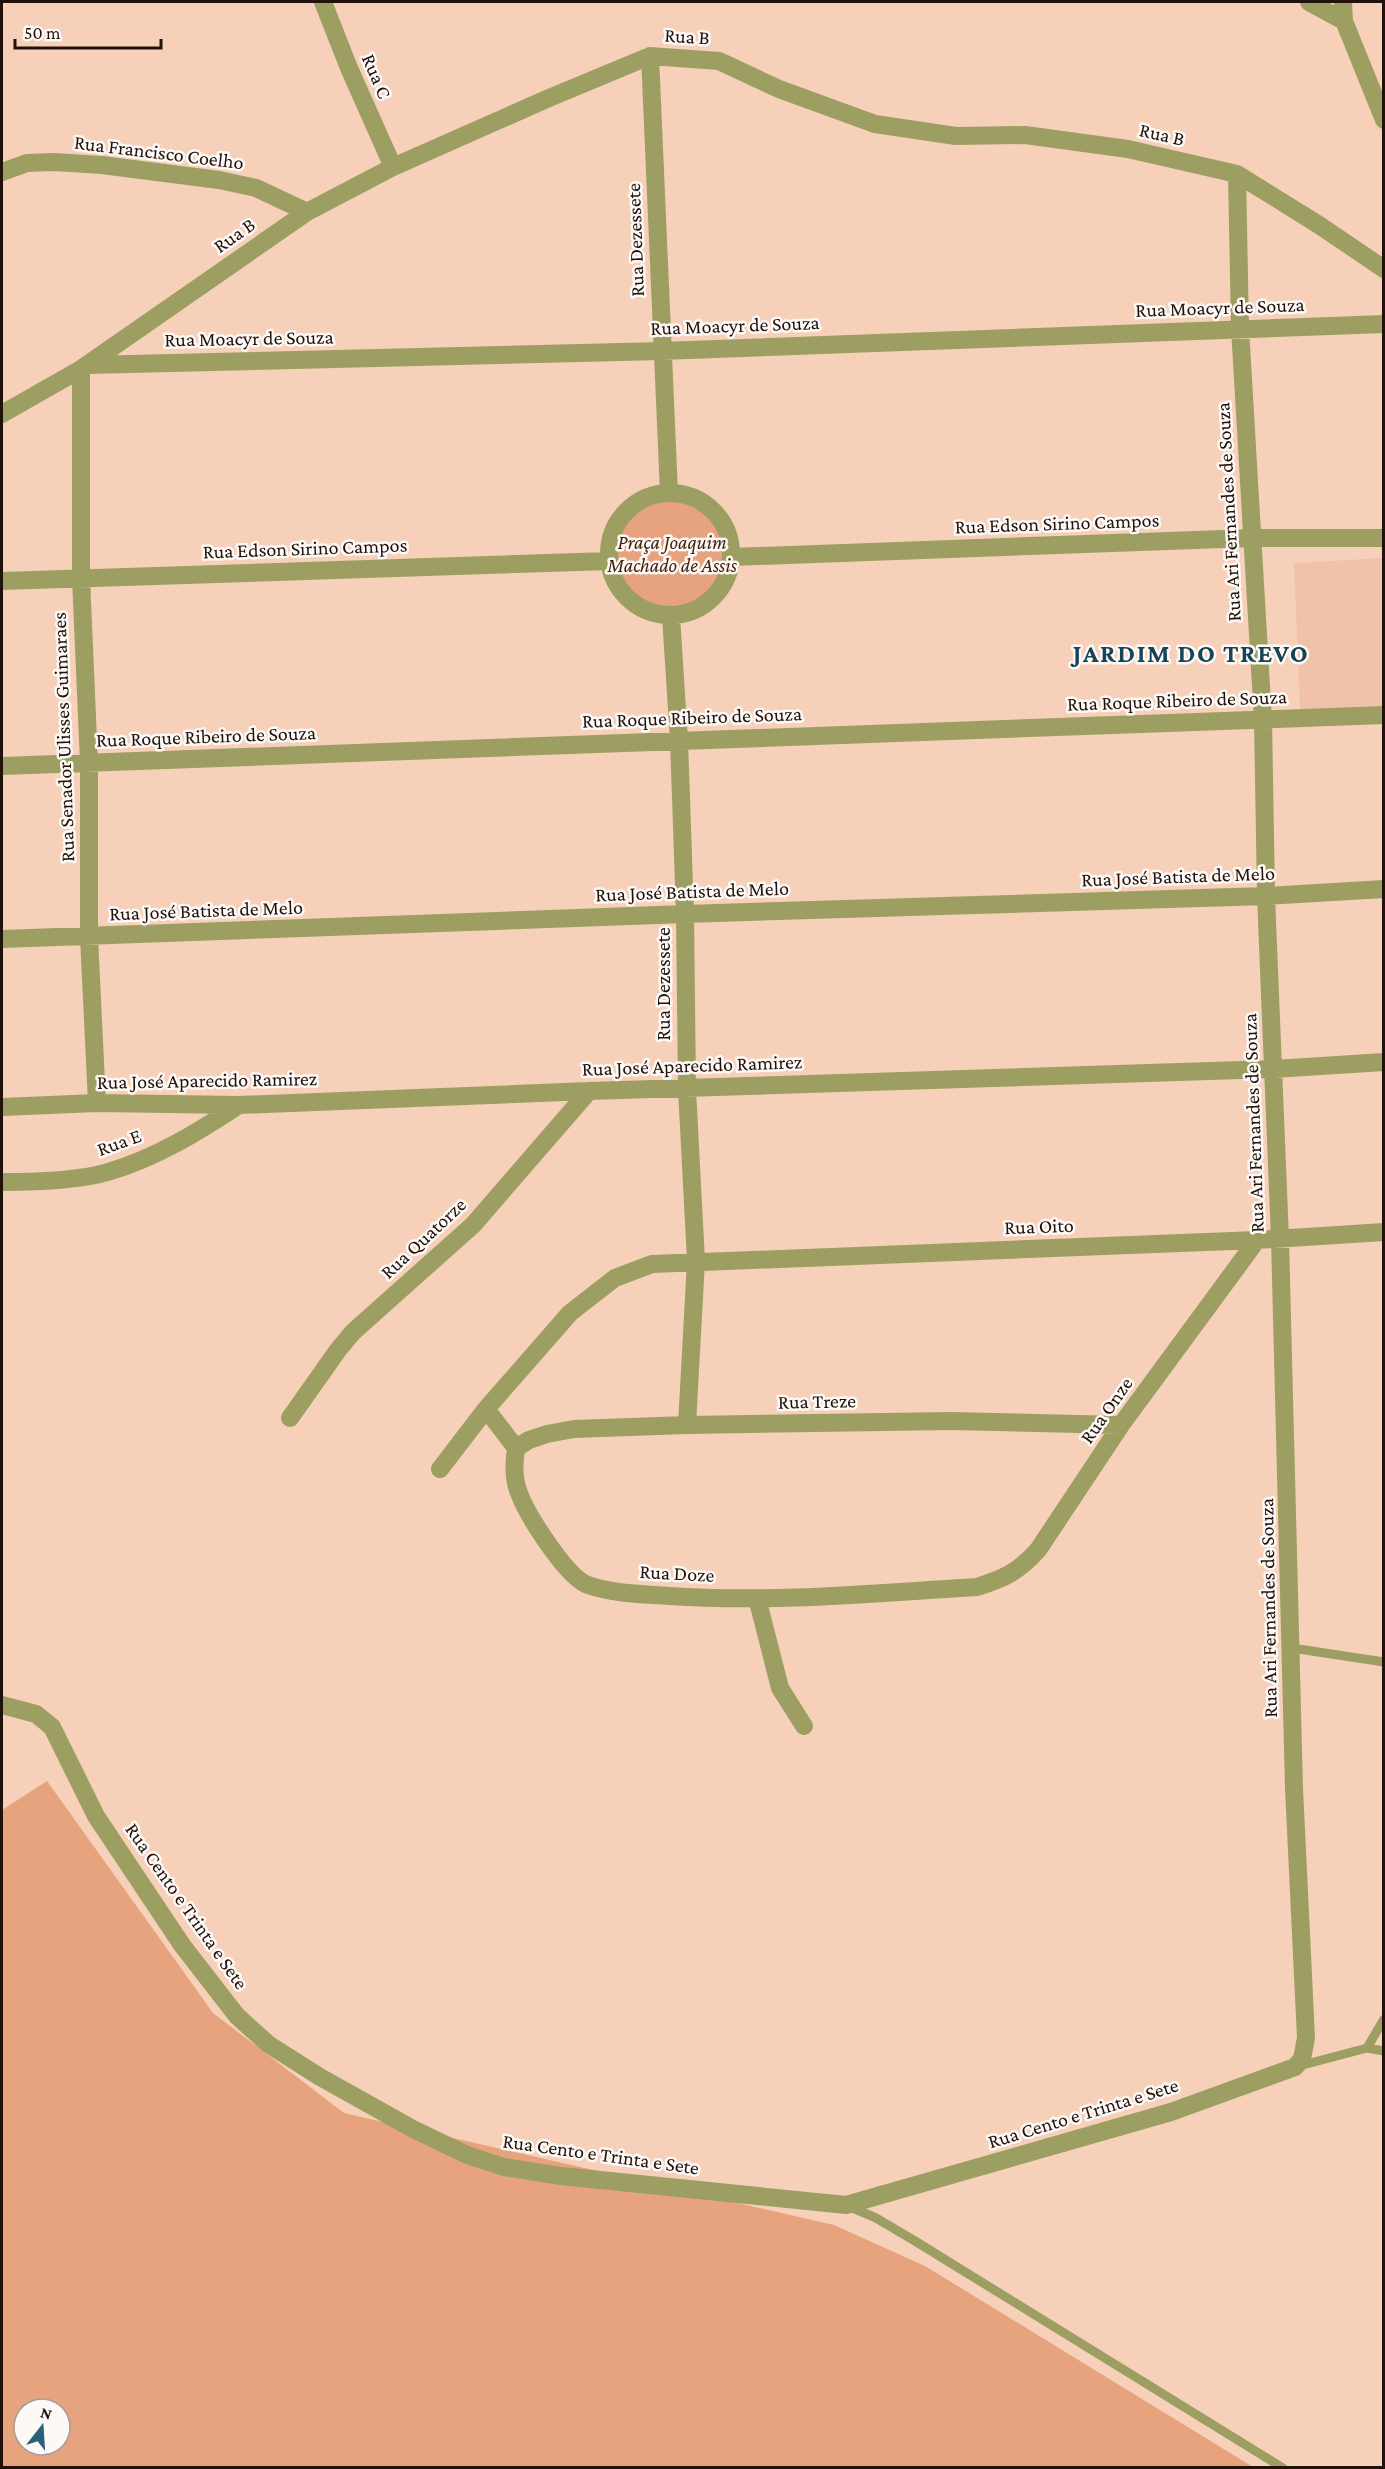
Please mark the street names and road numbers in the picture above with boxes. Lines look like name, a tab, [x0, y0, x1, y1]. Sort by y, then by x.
street label: Rua B	[664, 23, 710, 49]
street label: Rua C	[358, 50, 396, 102]
street label: Rua B	[1137, 118, 1187, 150]
street label: Rua Francisco Coelho	[73, 131, 245, 173]
street label: Rua Dezessete	[622, 183, 648, 297]
street label: Rua B	[209, 213, 259, 257]
street label: Rua Moacyr de Souza	[1135, 293, 1305, 322]
street label: Rua Moacyr de Souza	[650, 311, 820, 340]
street label: Rua Moacyr de Souza	[164, 326, 334, 351]
street label: Rua Ari Fernandes de Souza	[1211, 402, 1245, 622]
street label: Rua Edson Sirino Campos	[954, 508, 1160, 539]
street label: Rua Edson Sirino Campos	[202, 533, 408, 564]
street label: Rua Senador Ulisses Guimaraes	[48, 612, 78, 862]
street label: Rua Roque Ribeiro de Souza	[1067, 685, 1287, 716]
street label: Rua Roque Ribeiro de Souza	[582, 702, 802, 733]
street label: Rua Roque Ribeiro de Souza	[96, 721, 316, 752]
street label: Rua José Batista de Melo	[1081, 862, 1275, 891]
street label: Rua José Batista de Melo	[595, 877, 789, 906]
street label: Rua José Batista de Melo	[109, 896, 303, 925]
street label: Rua Dezessete	[652, 927, 674, 1041]
street label: Rua Ari Fernandes de Souza	[1238, 1013, 1268, 1233]
street label: Rua José Aparecido Ramirez	[581, 1050, 803, 1081]
street label: Rua José Aparecido Ramirez	[97, 1067, 317, 1094]
street label: Rua E	[94, 1124, 144, 1160]
street label: Rua Quatorze	[376, 1193, 470, 1283]
street label: Rua Oito	[1004, 1214, 1074, 1238]
street label: Rua Onze	[1075, 1372, 1137, 1447]
street label: Rua Treze	[778, 1389, 856, 1413]
street label: Rua Ari Fernandes de Souza	[1255, 1498, 1281, 1718]
street label: Rua Doze	[639, 1560, 715, 1586]
street label: Rua Cento e Trinta e Sete	[121, 1819, 253, 1994]
street label: Rua Cento e Trinta e Sete	[985, 2074, 1181, 2152]
street label: Rua Cento e Trinta e Sete	[502, 2129, 701, 2179]

